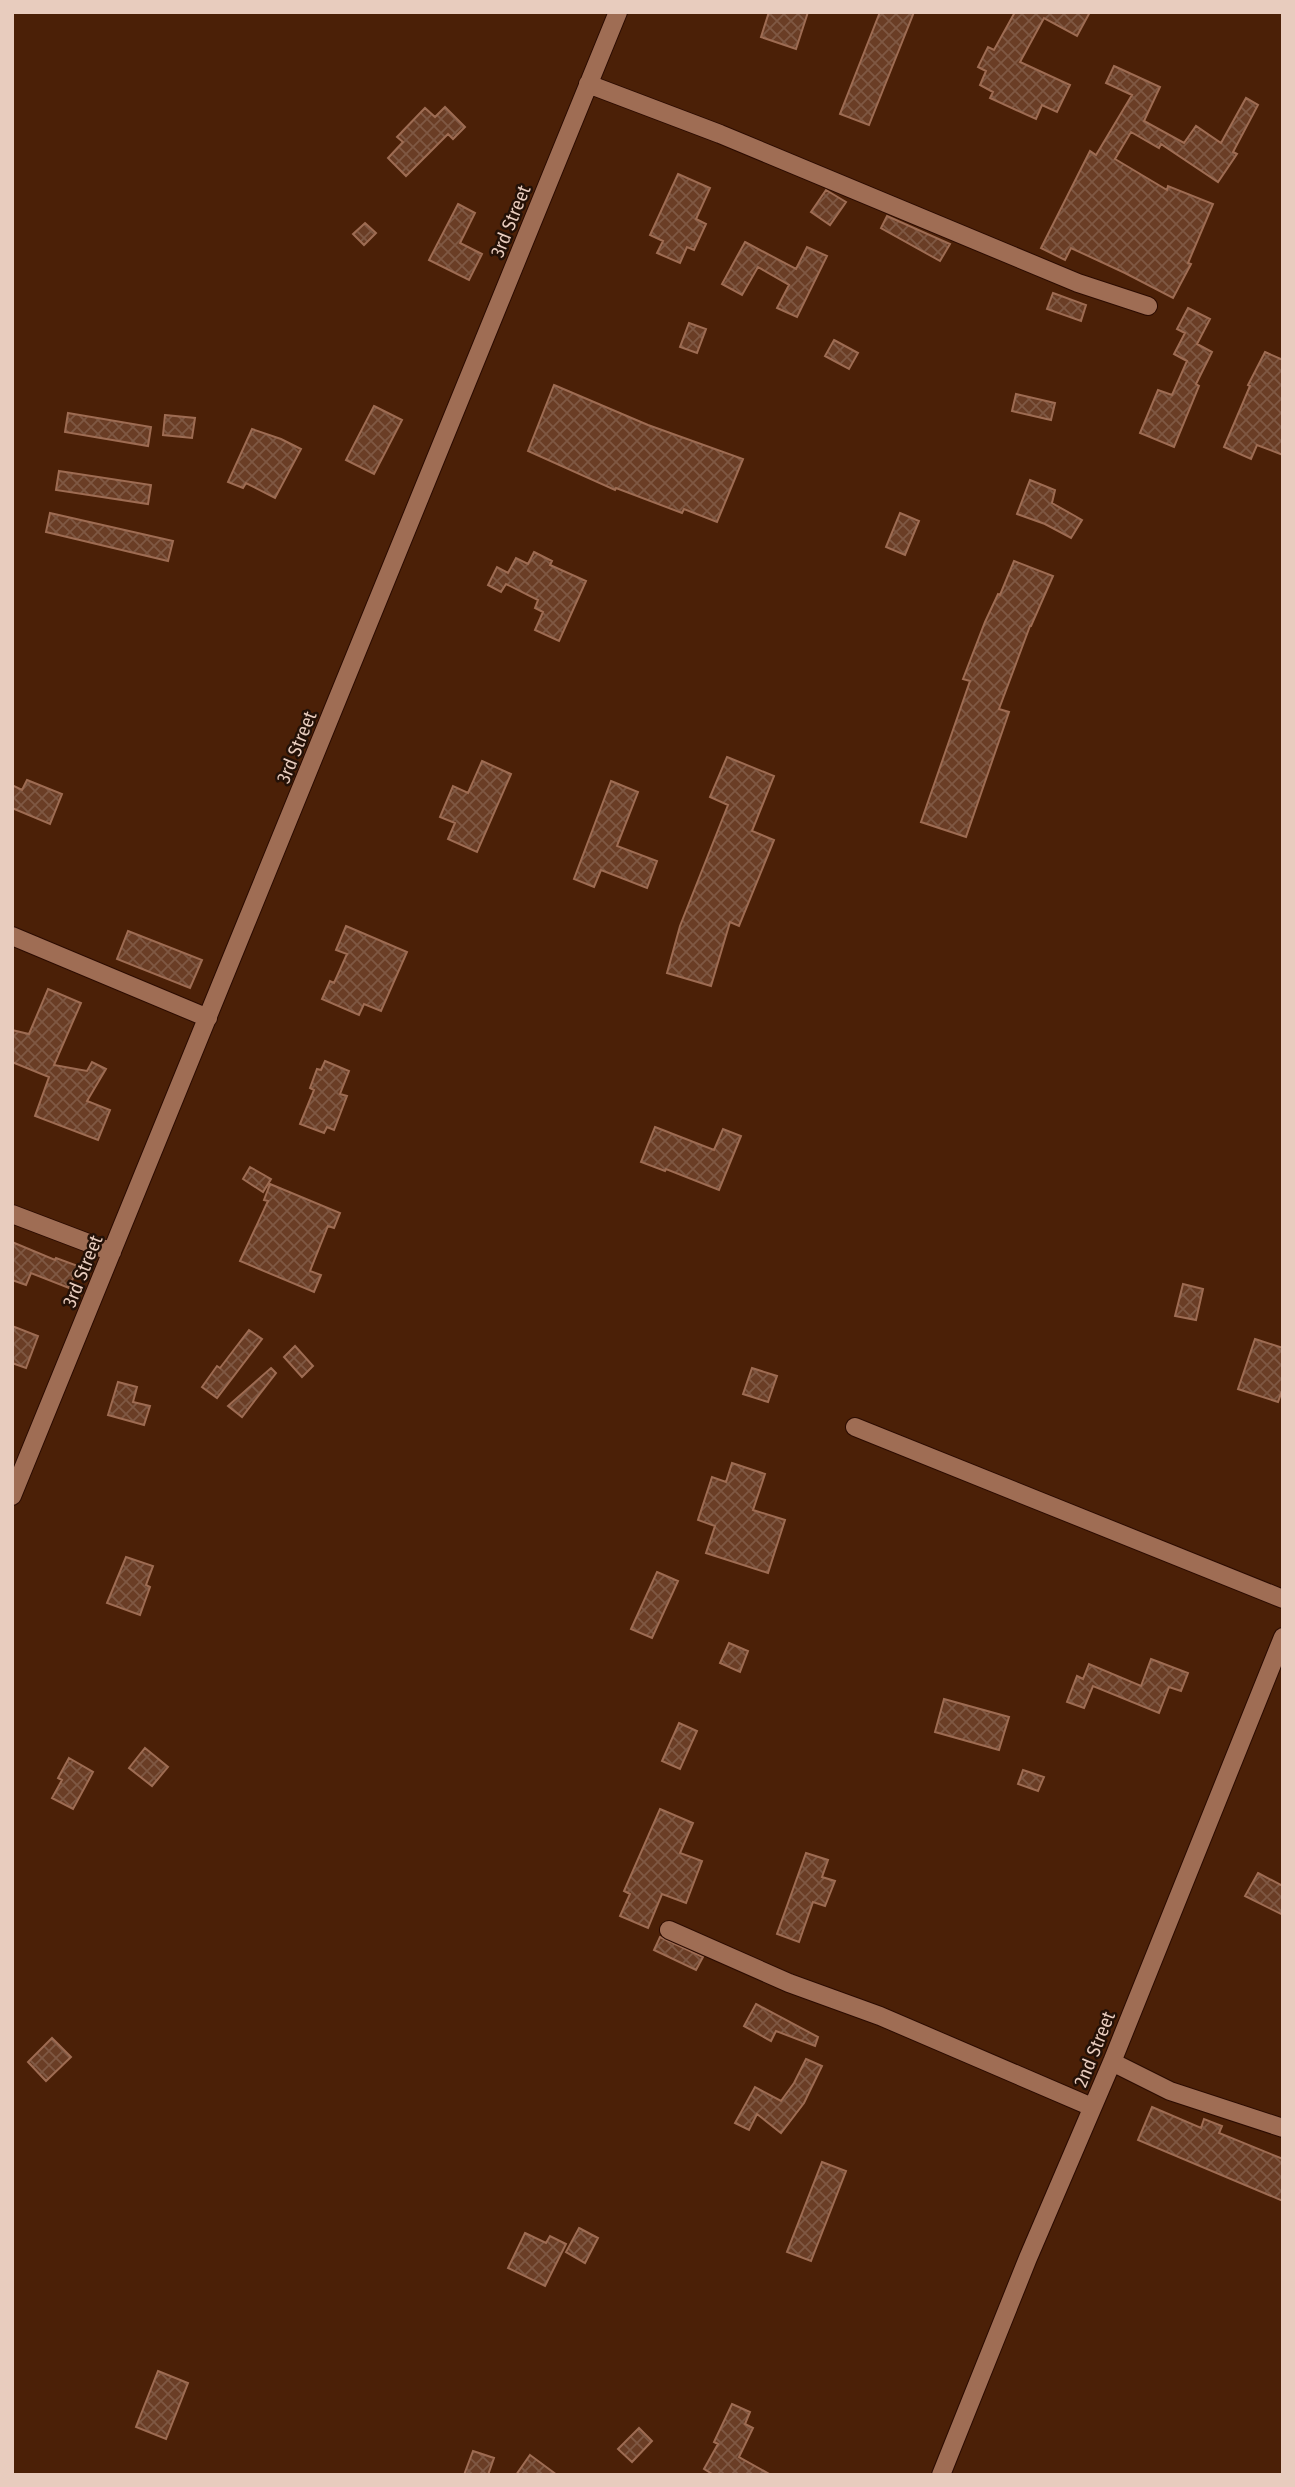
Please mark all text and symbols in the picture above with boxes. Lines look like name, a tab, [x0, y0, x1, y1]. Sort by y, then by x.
street label: 3rd Street	[486, 181, 536, 261]
street label: 3rd Street	[272, 707, 322, 787]
street label: 3rd Street	[58, 1231, 108, 1311]
street label: 2nd Street	[1069, 2007, 1120, 2090]

